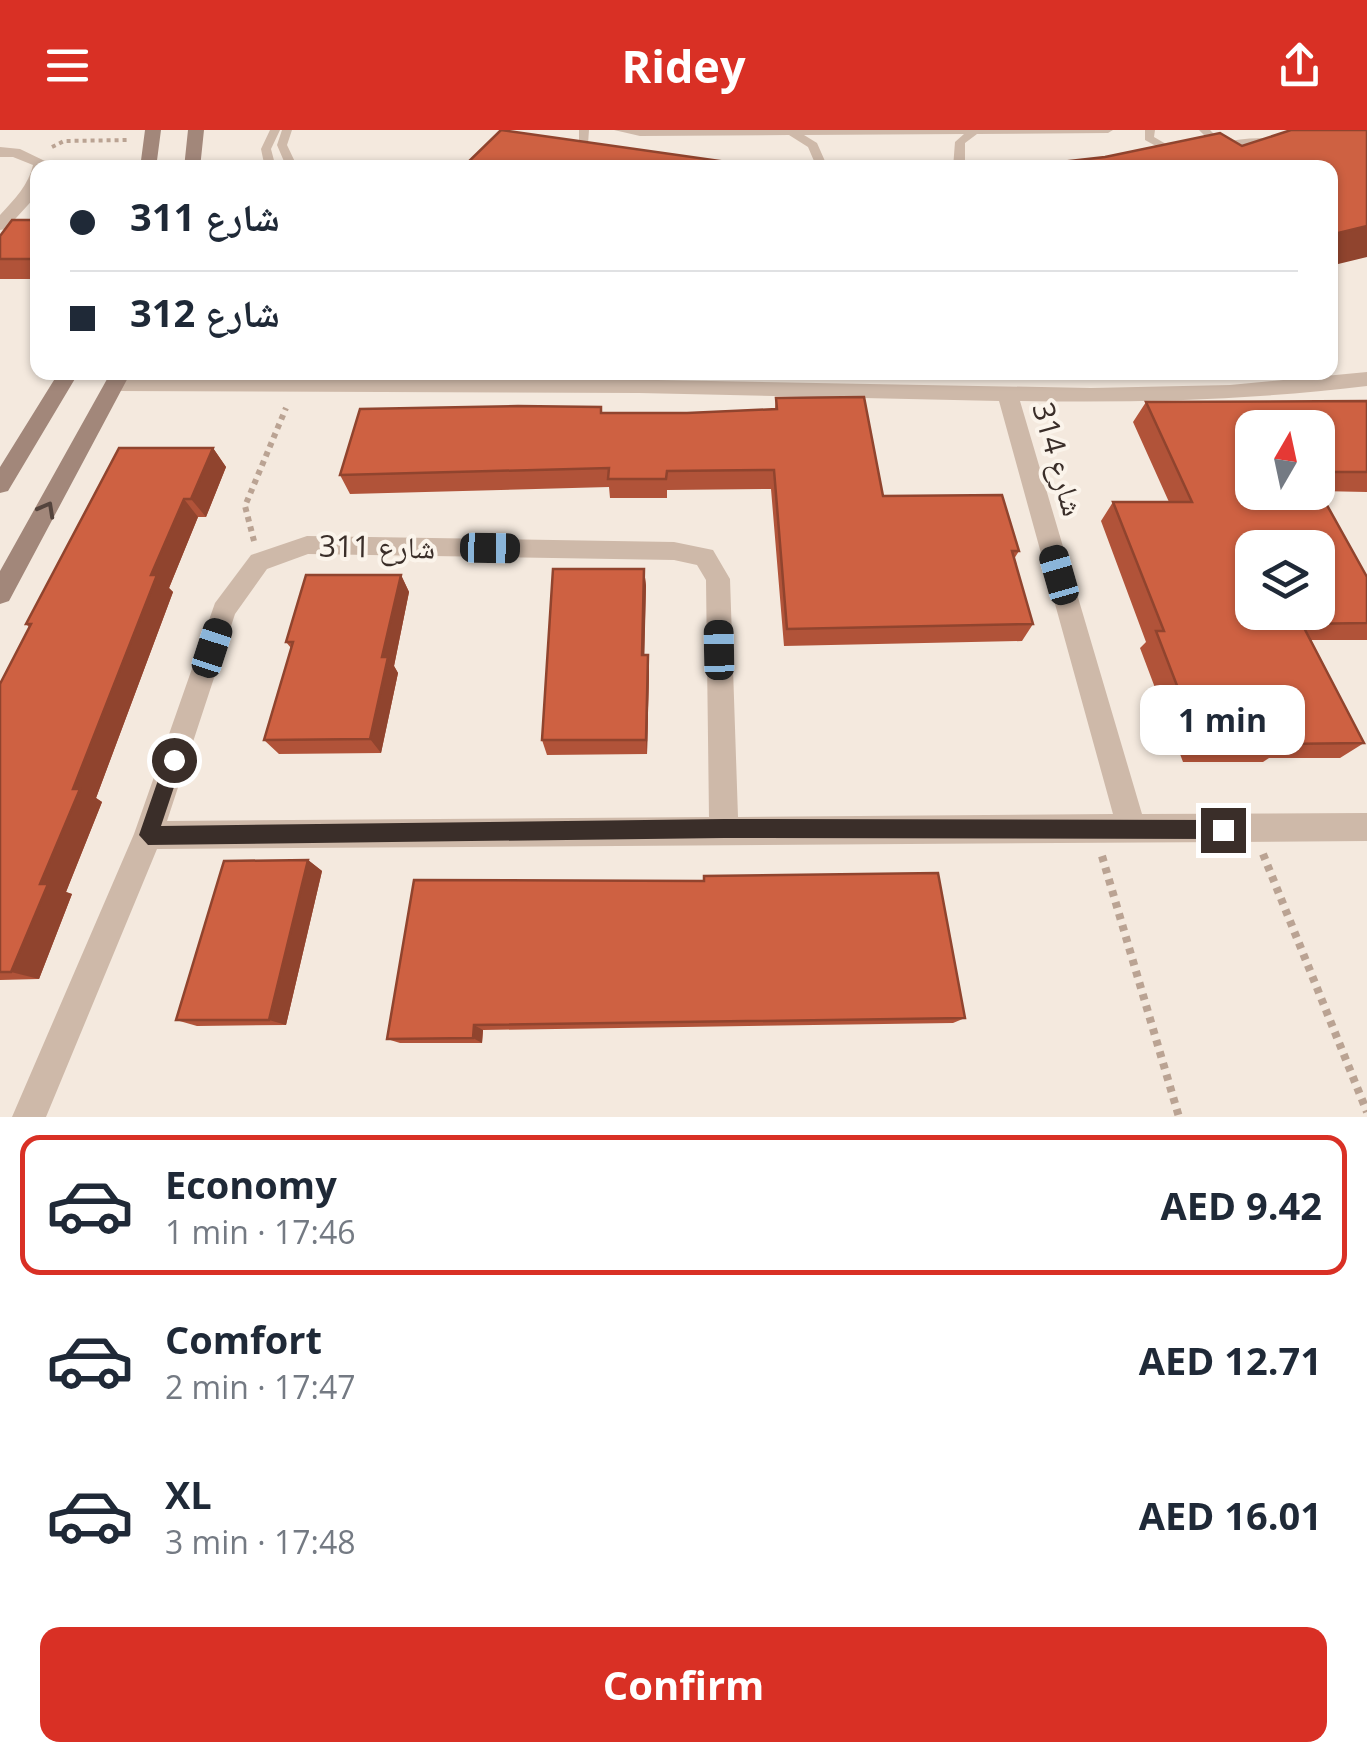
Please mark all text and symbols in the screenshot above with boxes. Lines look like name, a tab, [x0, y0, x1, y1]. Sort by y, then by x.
text: Ridey	[621, 35, 746, 96]
icon: menu	[40, 38, 95, 93]
icon: share	[1272, 38, 1327, 93]
text: شارع 311	[130, 190, 280, 242]
text: شارع 312	[130, 286, 280, 338]
street label: شارع 314	[1023, 397, 1095, 521]
north arrow	[1235, 410, 1335, 510]
map controls	[1235, 410, 1335, 630]
one-way arrow	[35, 501, 55, 519]
street label: شارع 311	[319, 524, 435, 568]
button: layers	[1235, 530, 1335, 630]
car	[460, 532, 520, 564]
car	[1036, 542, 1082, 608]
car	[188, 615, 236, 681]
car	[703, 620, 735, 680]
callout: 1 min	[1140, 685, 1306, 755]
text: 1 min	[1178, 698, 1267, 741]
route start	[152, 738, 197, 783]
route end	[1201, 808, 1246, 853]
text: Economy	[165, 1158, 337, 1210]
icon: car	[45, 1160, 135, 1250]
text: AED 9.42	[1160, 1179, 1322, 1231]
text: 1 min · 17:46	[165, 1210, 356, 1253]
text: Comfort	[165, 1313, 322, 1365]
icon: car	[45, 1315, 135, 1405]
text: AED 12.71	[1139, 1334, 1322, 1386]
text: 2 min · 17:47	[165, 1365, 356, 1408]
text: XL	[165, 1468, 212, 1520]
icon: car	[45, 1470, 135, 1560]
text: AED 16.01	[1139, 1489, 1322, 1541]
text: 3 min · 17:48	[165, 1520, 356, 1563]
button: Confirm	[40, 1627, 1327, 1742]

